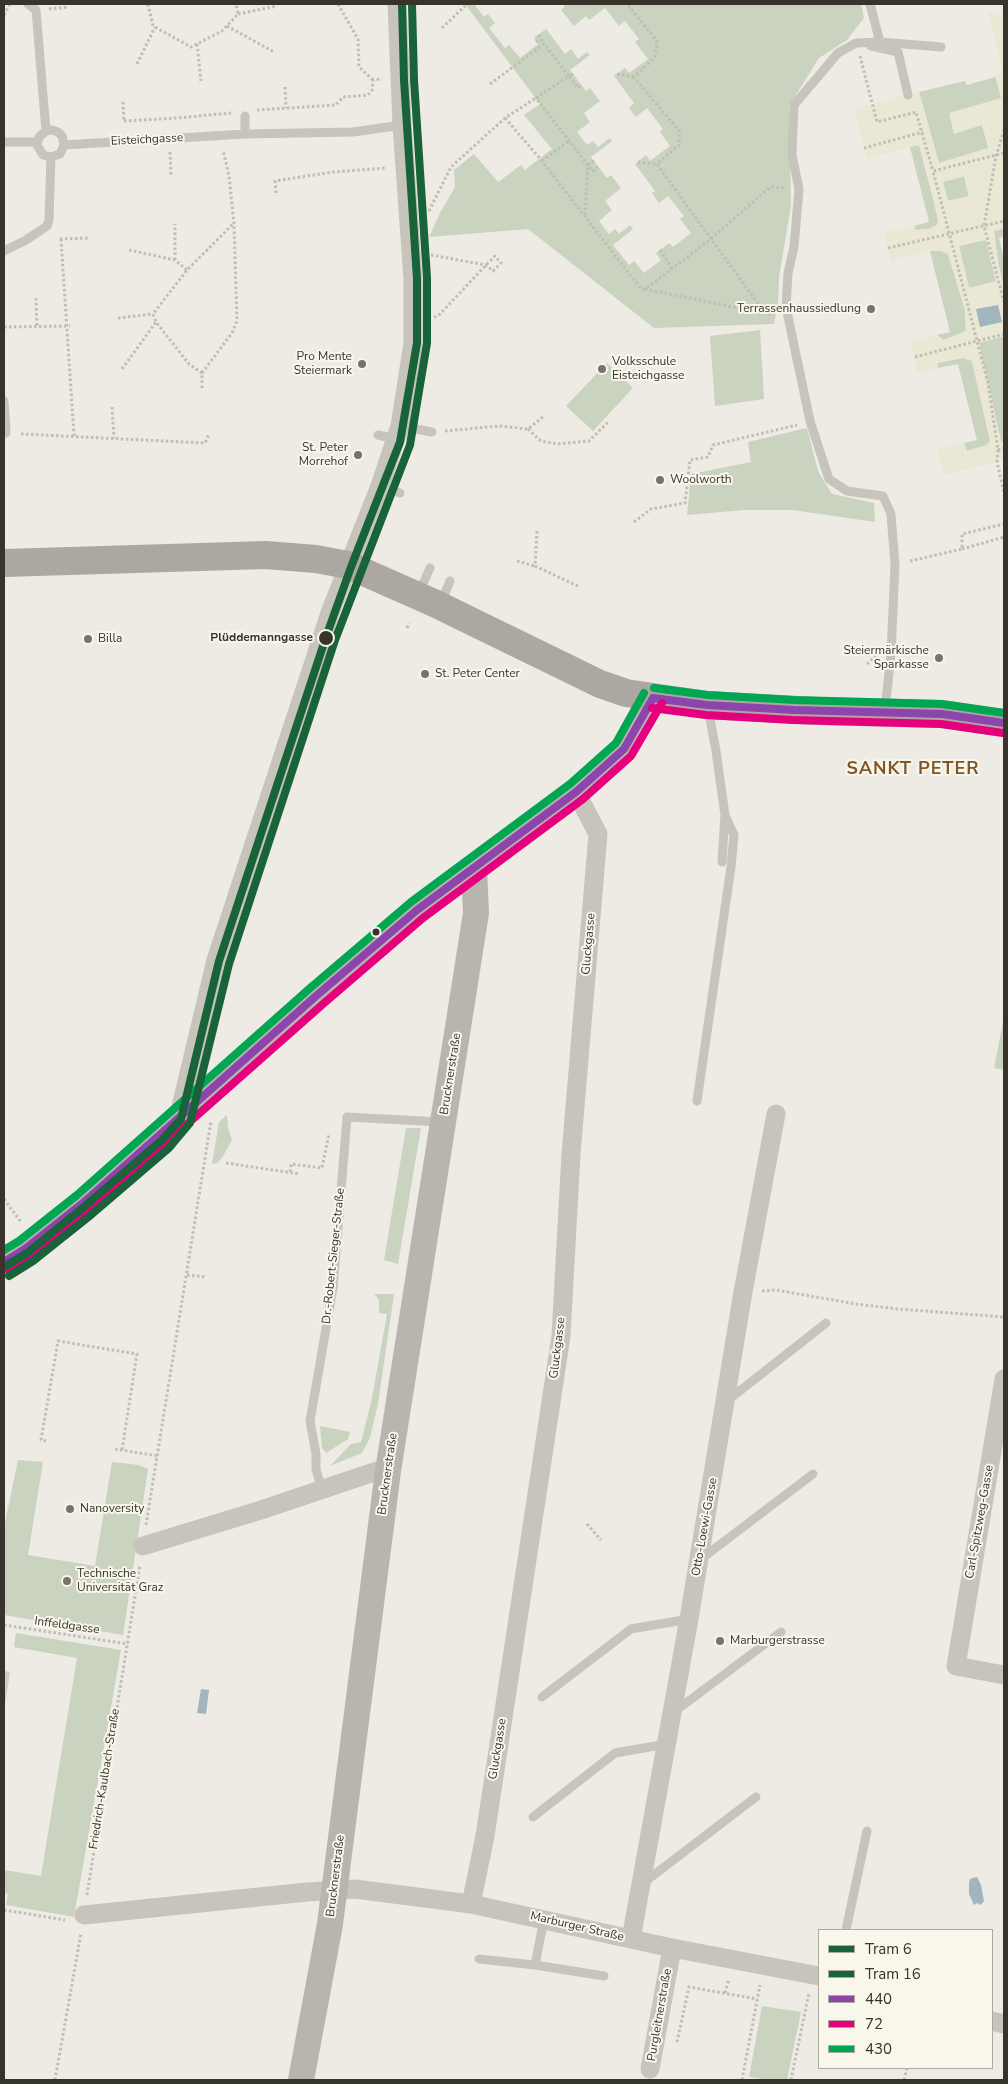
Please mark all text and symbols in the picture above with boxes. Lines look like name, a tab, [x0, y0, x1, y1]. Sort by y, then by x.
street label: Eisteichgasse	[110, 131, 184, 149]
place label: Terrassenhaussiedlung	[737, 302, 861, 316]
marker: Terrassenhaussiedlung	[865, 303, 877, 315]
place label: Pro Mente Steiermark	[294, 350, 352, 378]
place label: Volksschule Eisteichgasse	[612, 355, 684, 383]
marker: Pro Mente Steiermark	[356, 358, 368, 370]
marker: Volksschule Eisteichgasse	[596, 363, 608, 375]
place label: St. Peter Morrehof	[299, 441, 348, 469]
marker: St. Peter Morrehof	[352, 449, 364, 461]
place label: Woolworth	[670, 473, 732, 487]
marker: Woolworth	[654, 474, 666, 486]
marker: Plüddemanngasse	[317, 629, 335, 647]
place label: Plüddemanngasse	[210, 631, 313, 645]
place label: Billa	[98, 632, 122, 646]
marker: Billa	[82, 633, 94, 645]
place label: Steiermärkische Sparkasse	[843, 644, 929, 672]
marker: Steiermärkische Sparkasse	[933, 652, 945, 664]
place label: St. Peter Center	[435, 667, 520, 681]
marker: St. Peter Center	[419, 668, 431, 680]
district label: SANKT PETER	[845, 759, 981, 781]
street label: Gluckgasse	[579, 913, 599, 975]
unlabelled marker	[371, 927, 381, 937]
street label: Brucknerstraße	[437, 1032, 465, 1116]
street label: Dr.-Robert-Sieger-Straße	[320, 1187, 348, 1325]
street label: Gluckgasse	[547, 1316, 569, 1380]
street label: Brucknerstraße	[375, 1432, 401, 1516]
street label: Carl-Spitzweg-Gasse	[963, 1464, 997, 1580]
street label: Otto-Loewi-Gasse	[689, 1477, 721, 1577]
place label: Nanoversity	[80, 1502, 144, 1516]
marker: Nanoversity	[64, 1503, 76, 1515]
place label: Technische Universität Graz	[77, 1567, 163, 1595]
marker: Technische Universität Graz	[61, 1575, 73, 1587]
street label: Inffeldgasse	[33, 1614, 101, 1638]
place label: Marburgerstrasse	[730, 1634, 825, 1648]
marker: Marburgerstrasse	[714, 1635, 726, 1647]
street label: Friedrich-Kaulbach-Straße	[87, 1708, 123, 1850]
street label: Gluckgasse	[486, 1717, 510, 1781]
street label: Brucknerstraße	[324, 1834, 348, 1918]
street label: Marburger Straße	[529, 1909, 625, 1945]
legend	[818, 1929, 993, 2069]
text: Tram 6	[865, 1939, 912, 1959]
text: Tram 16	[865, 1964, 921, 1984]
street label: Purgleitnerstraße	[645, 1967, 675, 2063]
text: 440	[865, 1989, 892, 2009]
text: 72	[865, 2014, 883, 2034]
text: 430	[865, 2039, 892, 2059]

